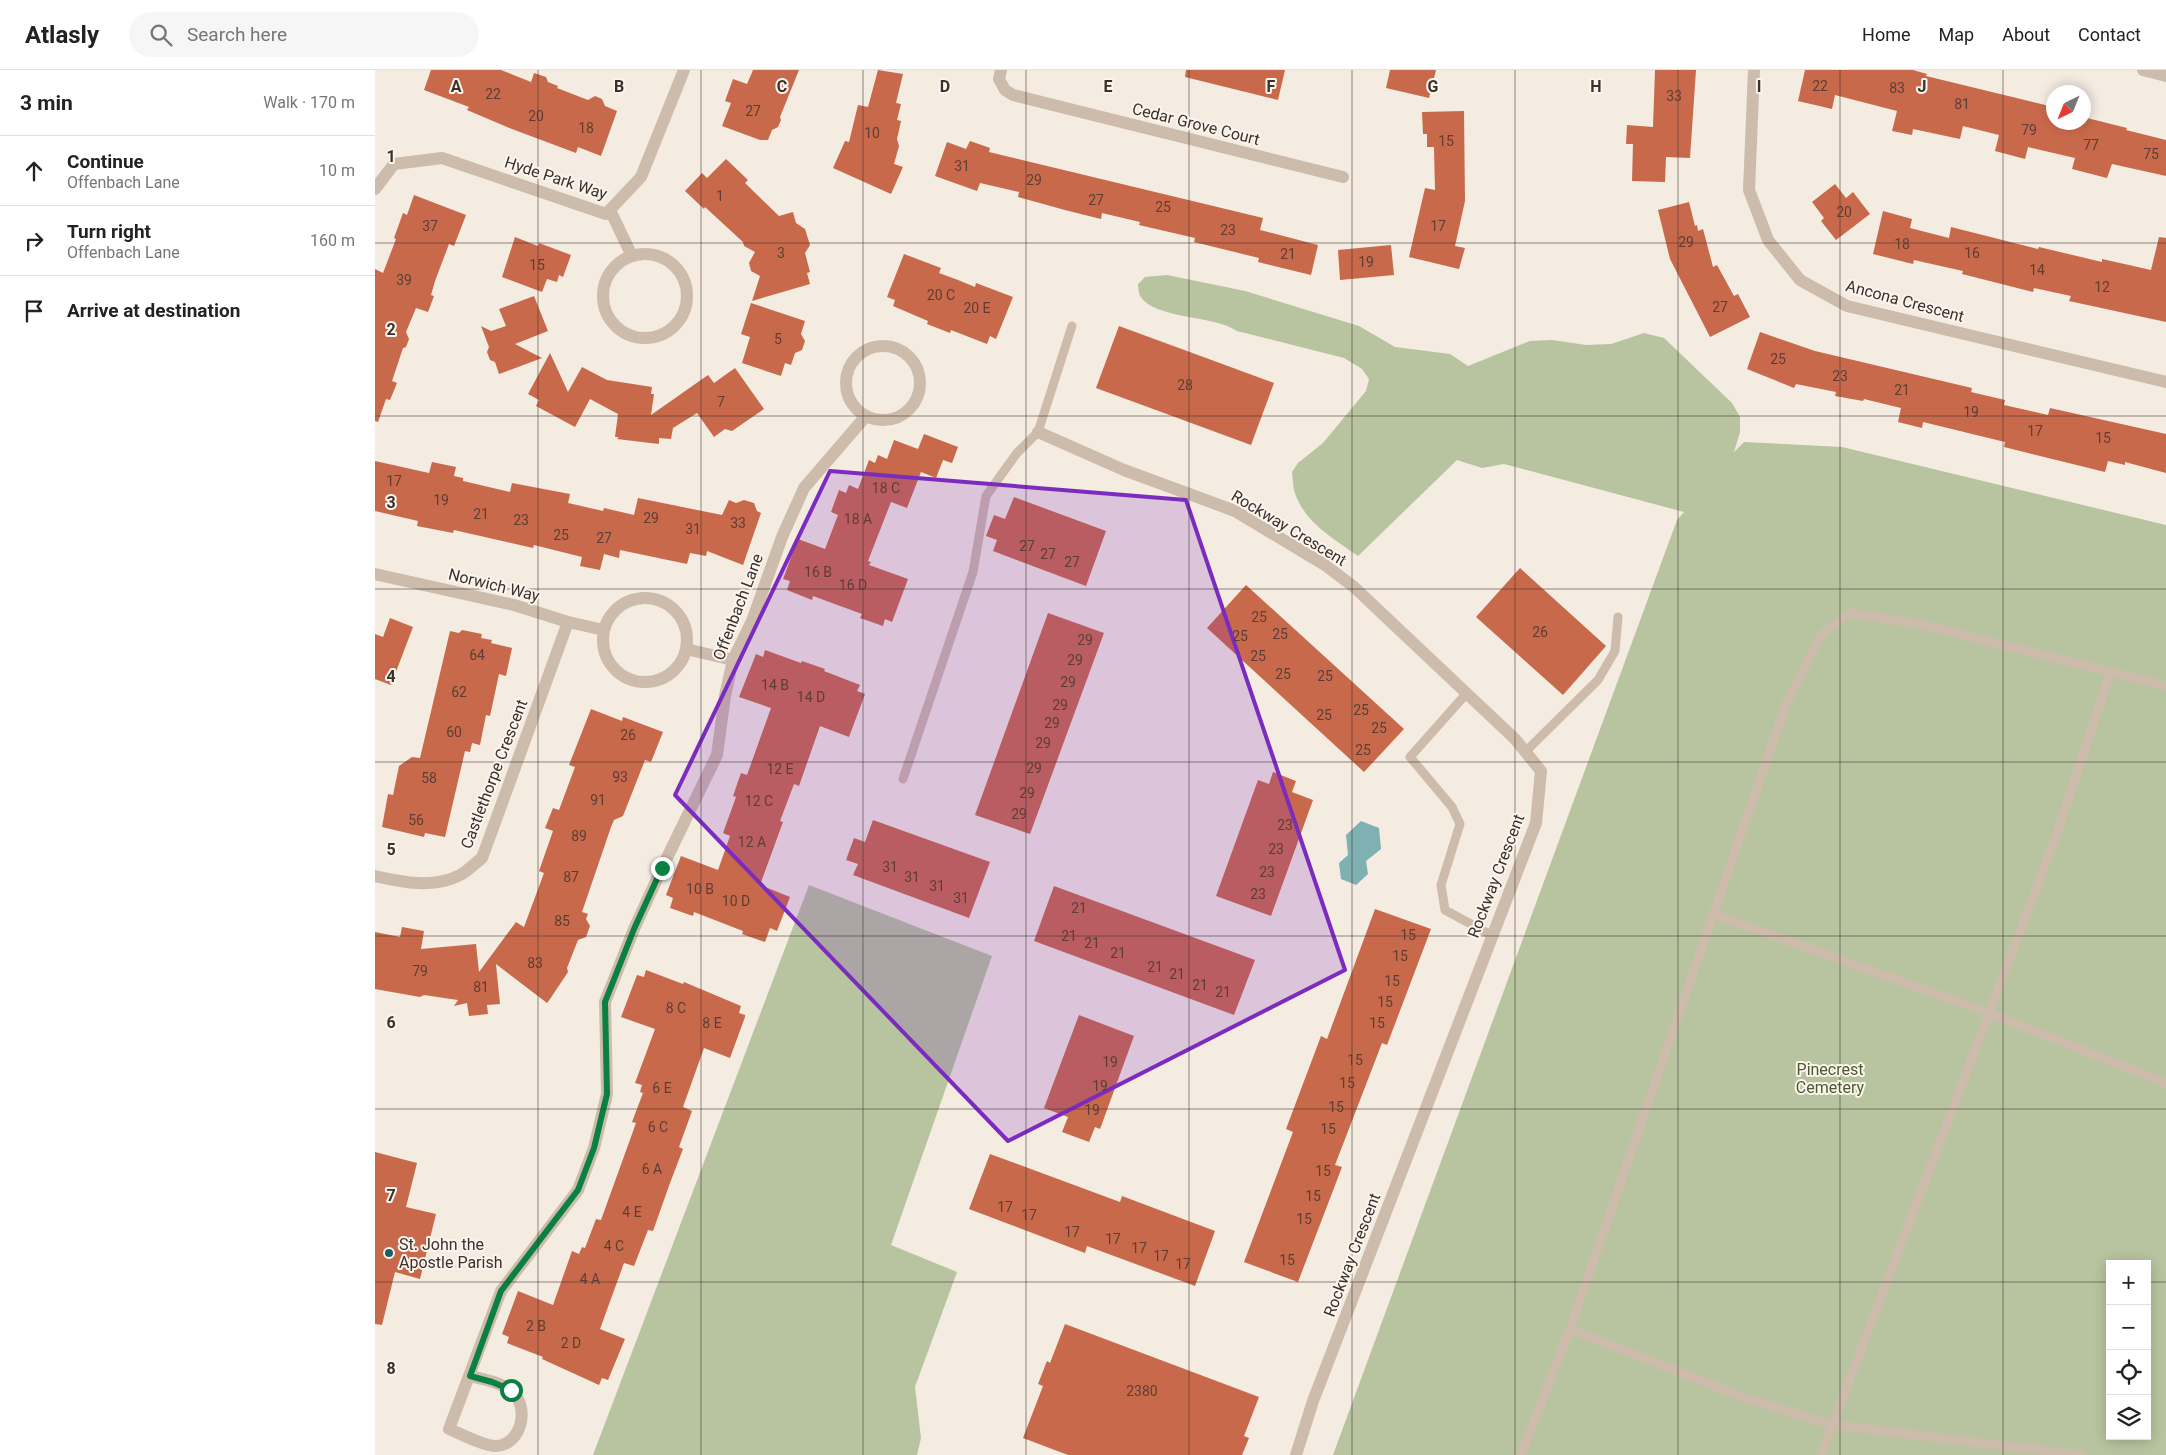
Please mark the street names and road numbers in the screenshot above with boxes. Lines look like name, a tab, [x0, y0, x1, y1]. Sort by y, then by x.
street label: Cedar Grove Court	[1130, 99, 1262, 149]
street label: Hyde Park Way	[502, 152, 610, 204]
street label: Ancona Crescent	[1844, 276, 1966, 326]
street label: Rockway Crescent	[1228, 486, 1350, 570]
street label: Offenbach Lane	[709, 551, 767, 663]
street label: Norwich Way	[446, 565, 542, 606]
street label: Castlethorpe Crescent	[457, 697, 531, 851]
street label: Rockway Crescent	[1464, 811, 1528, 941]
street label: Rockway Crescent	[1320, 1190, 1384, 1320]

